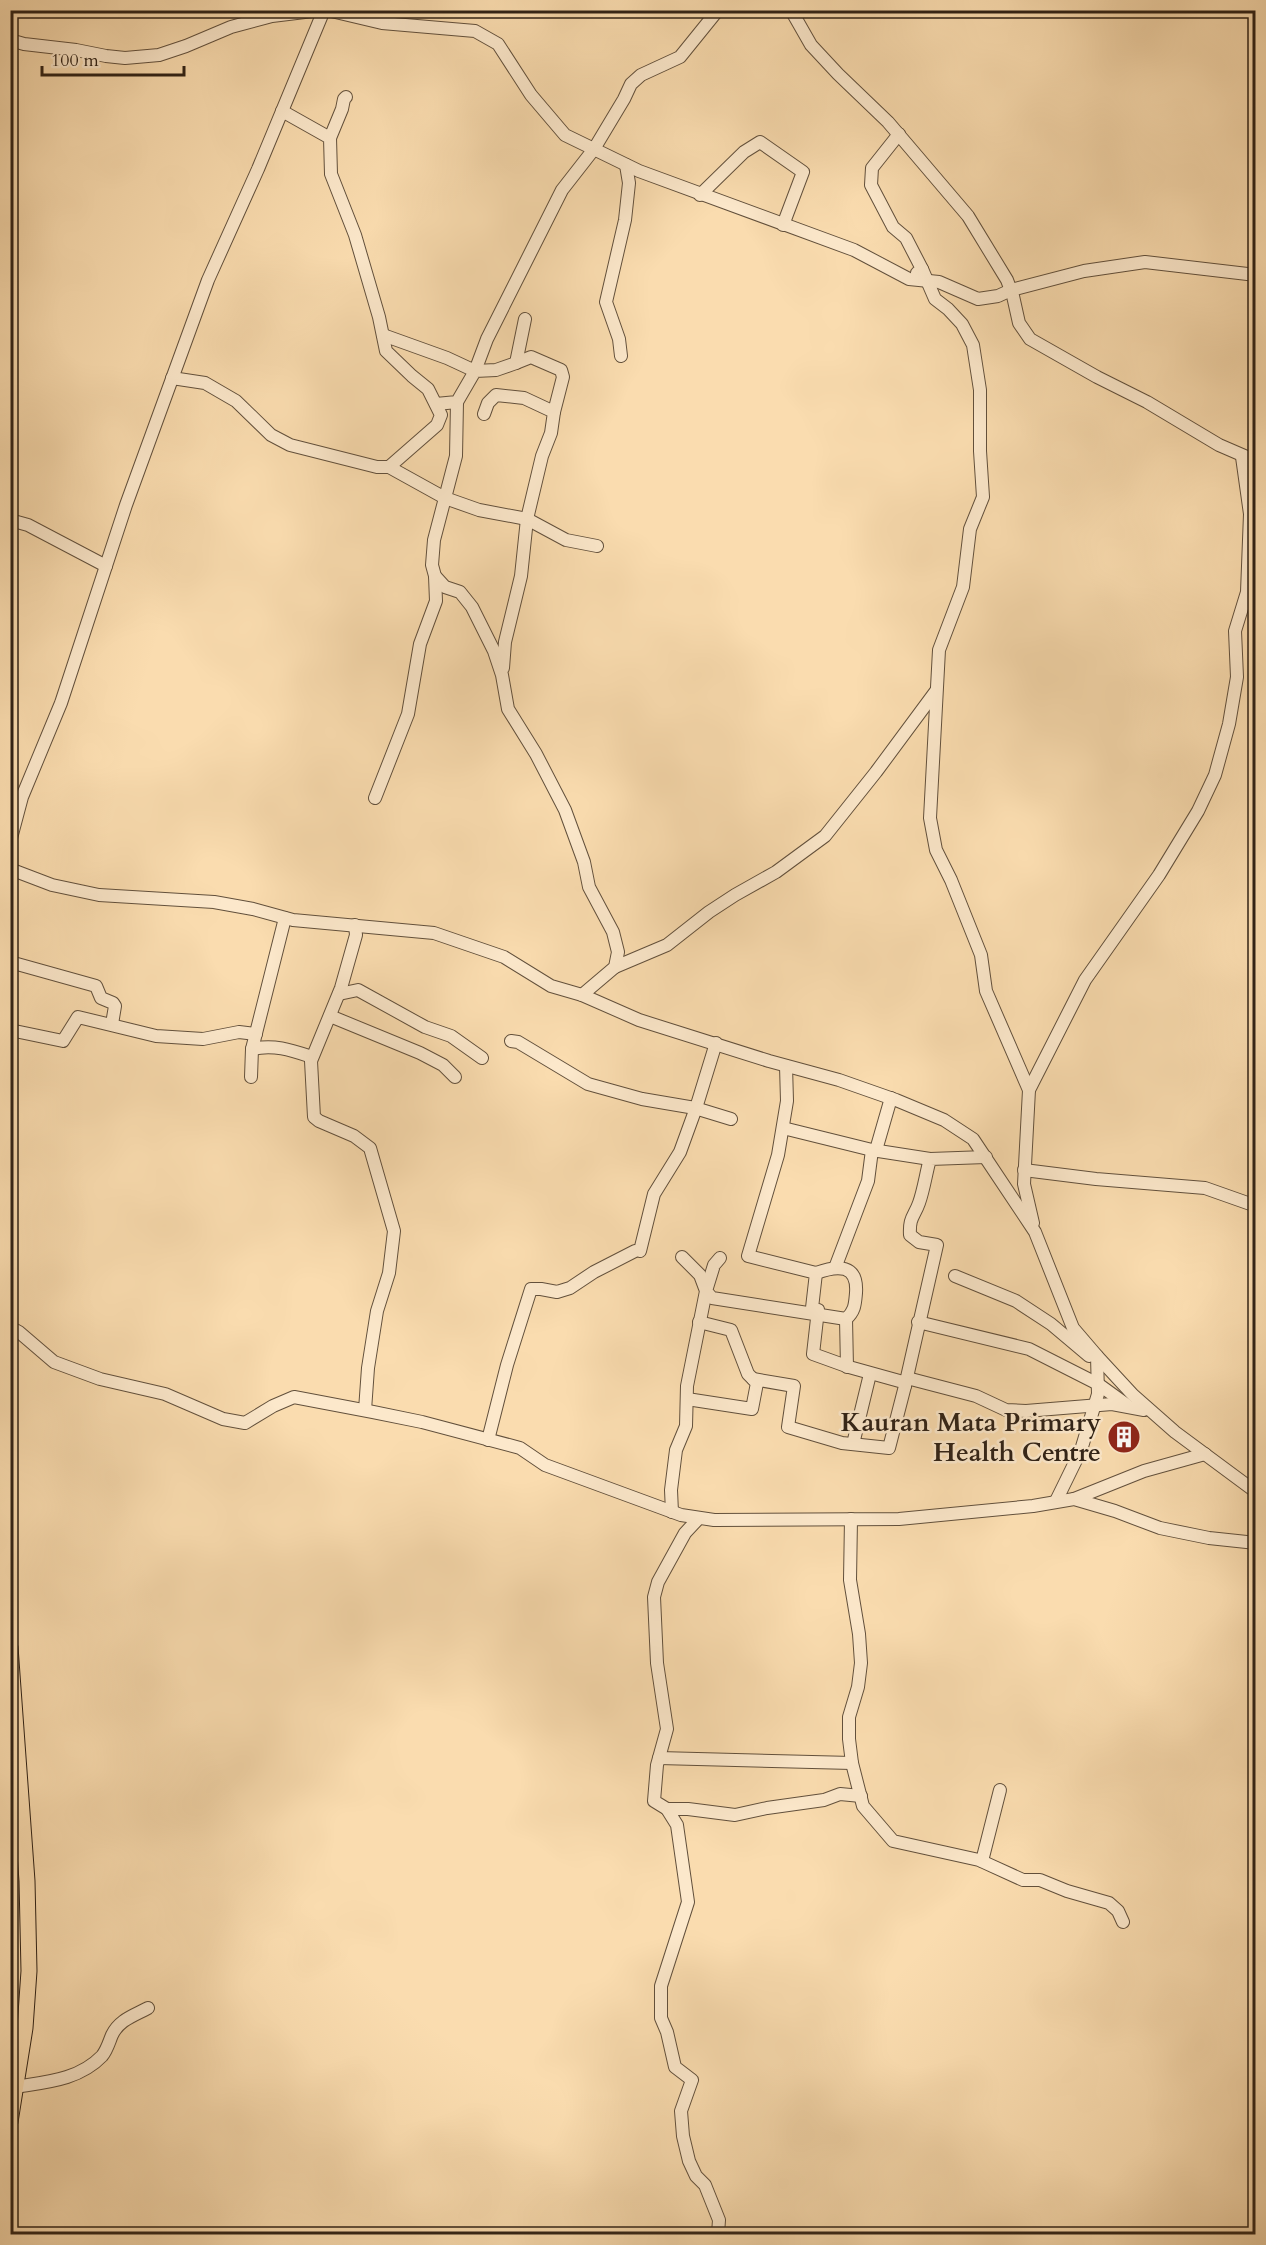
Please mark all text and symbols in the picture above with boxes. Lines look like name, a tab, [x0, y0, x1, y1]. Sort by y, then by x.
scale bar	[42, 39, 184, 77]
text: 100 m	[51, 48, 99, 73]
place label: Kauran Mata Primary Health Centre	[840, 1405, 1101, 1470]
building icon: Kauran Mata Primary Health Centre	[1106, 1419, 1142, 1455]

